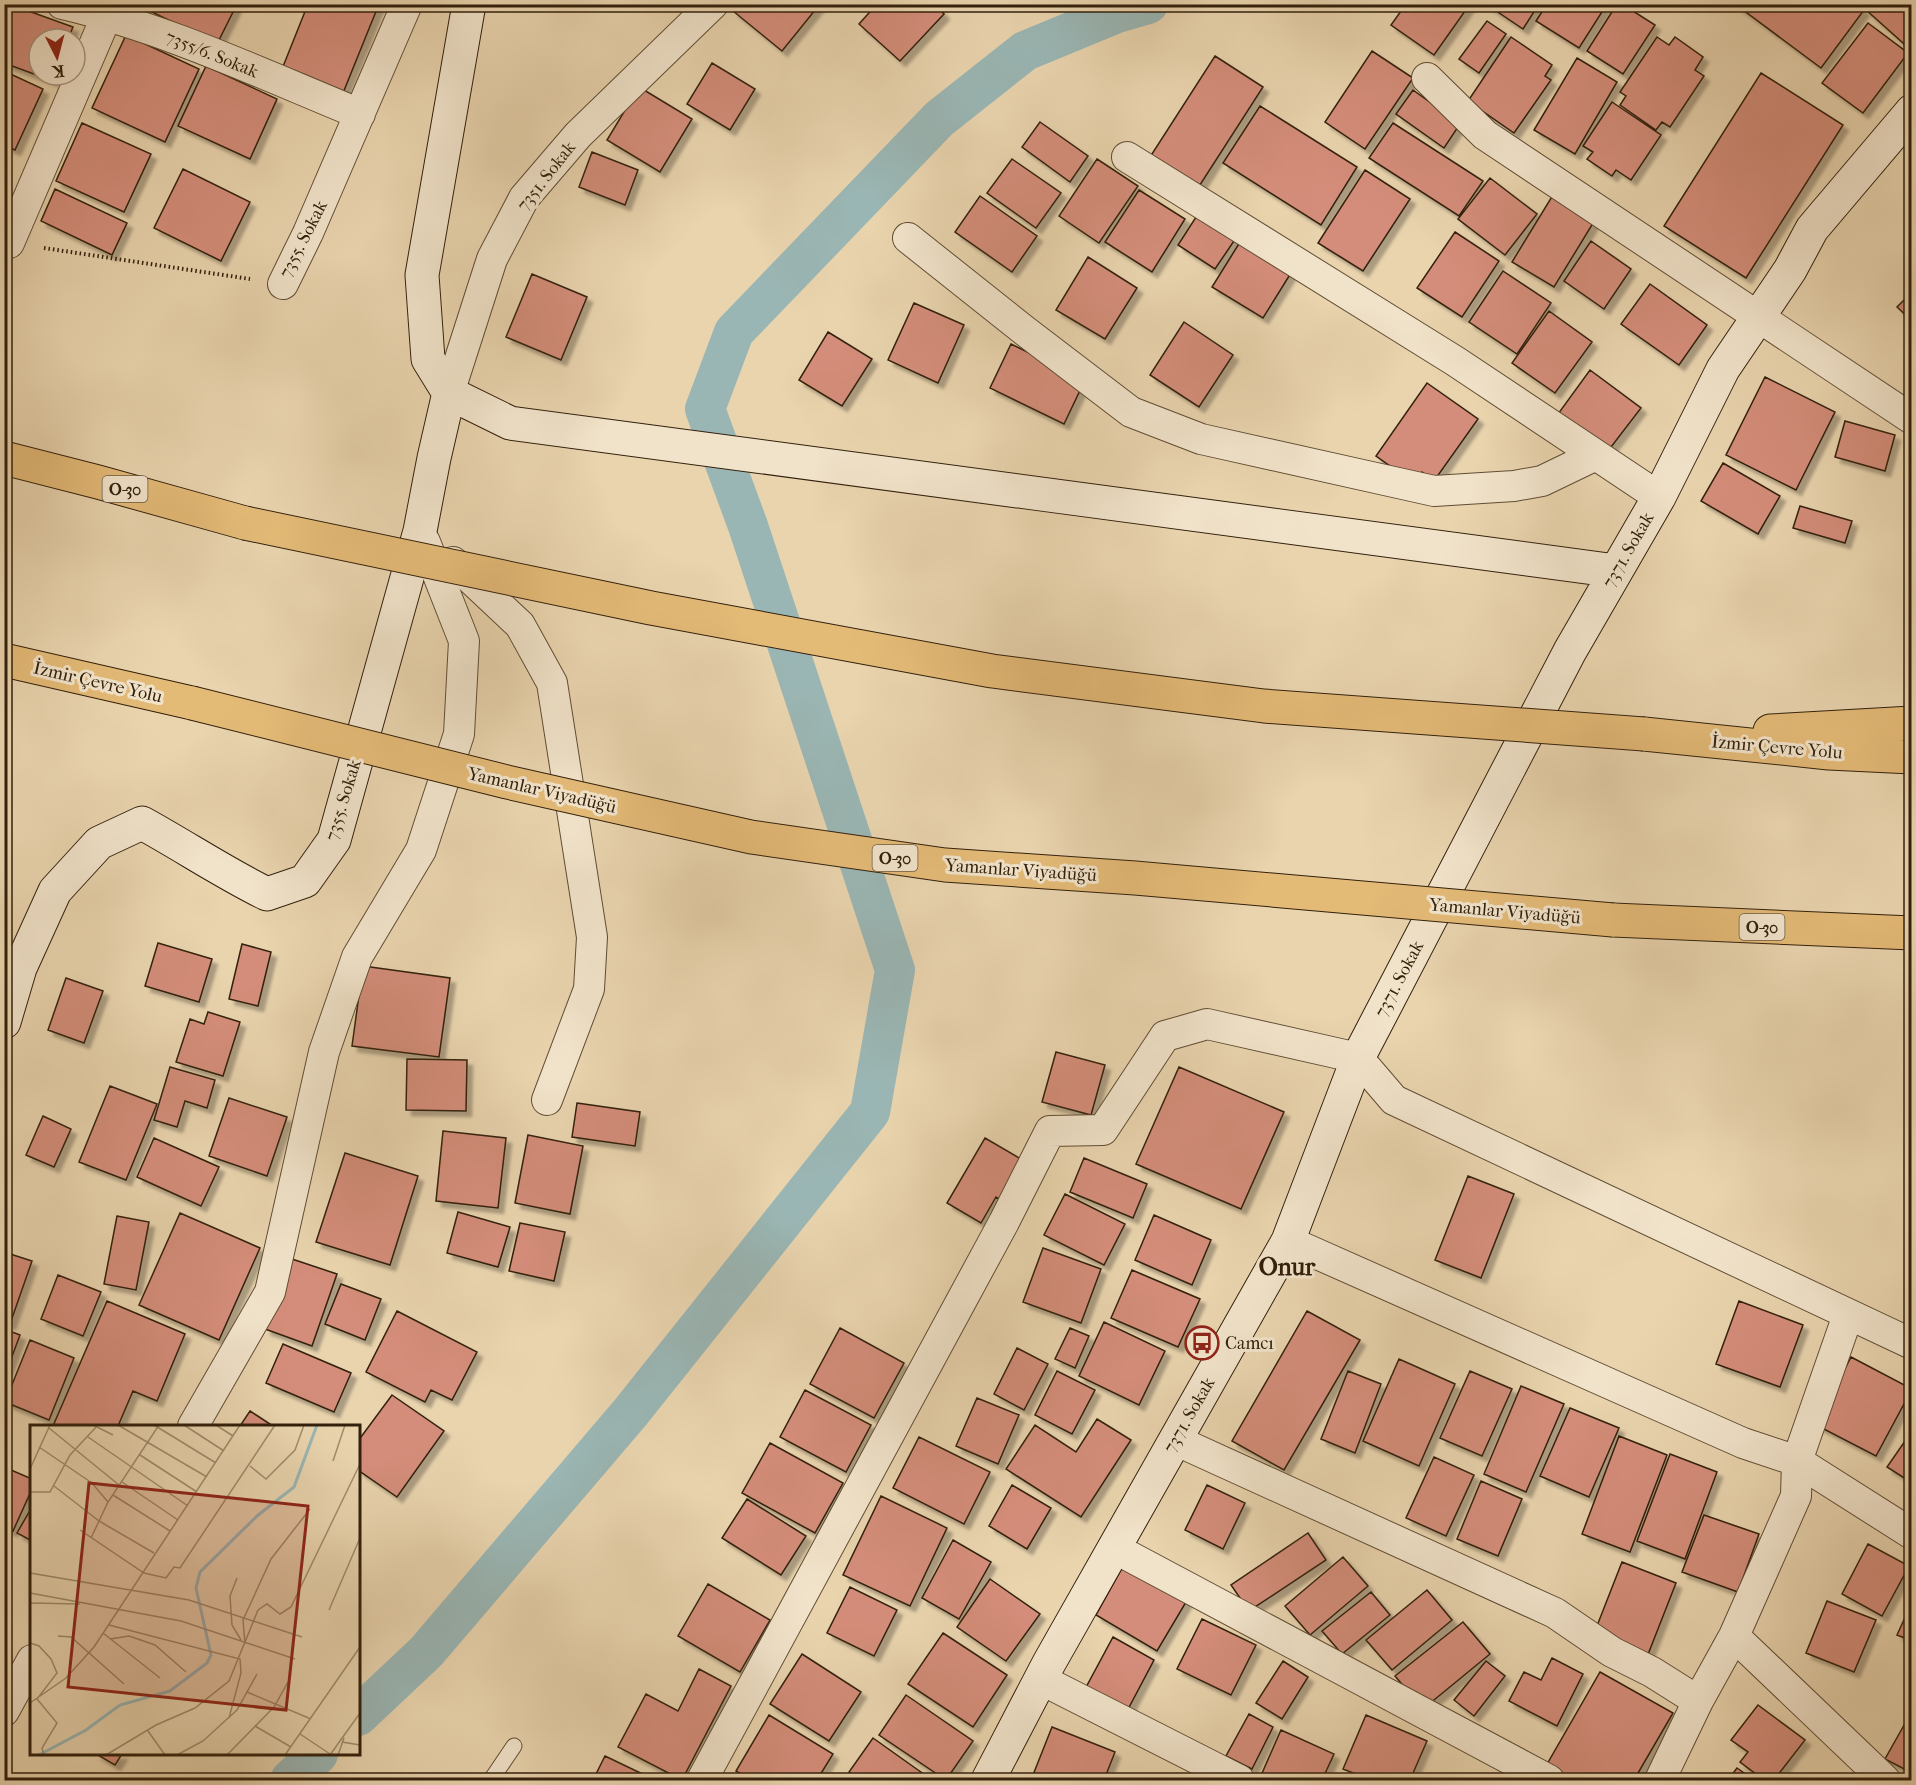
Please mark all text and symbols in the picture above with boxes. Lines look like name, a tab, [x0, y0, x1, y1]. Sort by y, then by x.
street label: 7355/6. Sokak	[162, 26, 262, 83]
north arrow	[27, 27, 87, 87]
text: K	[50, 61, 65, 82]
street label: 7351. Sokak	[513, 137, 581, 215]
street label: 7355. Sokak	[275, 196, 332, 281]
road number: O-30	[102, 476, 148, 502]
street label: 7371. Sokak	[1598, 508, 1659, 592]
street label: İzmir Çevre Yolu	[31, 656, 165, 708]
street label: İzmir Çevre Yolu	[1710, 730, 1844, 765]
street label: 7355. Sokak	[321, 756, 366, 843]
street label: Yamanlar Viyadüğü	[465, 763, 618, 818]
road number: O-30	[872, 845, 918, 871]
street label: Yamanlar Viyadüğü	[943, 855, 1097, 886]
street label: Yamanlar Viyadüğü	[1427, 894, 1582, 929]
road number: O-30	[1740, 914, 1784, 940]
street label: 7371. Sokak	[1371, 937, 1429, 1021]
district label: Onur	[1259, 1253, 1316, 1281]
bus stop icon: Camcı	[1184, 1325, 1220, 1361]
place label: Camcı	[1225, 1333, 1274, 1354]
street label: 7371. Sokak	[1159, 1373, 1220, 1457]
inset map	[30, 1425, 360, 1755]

